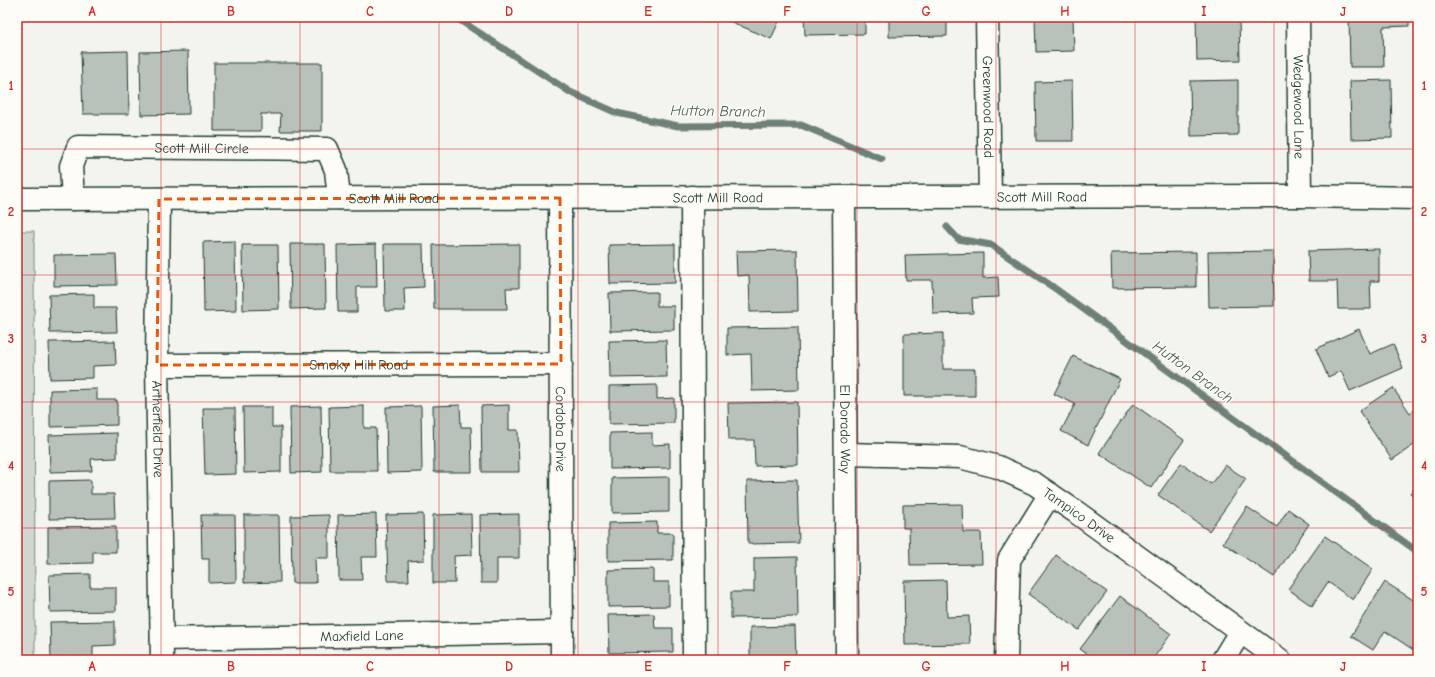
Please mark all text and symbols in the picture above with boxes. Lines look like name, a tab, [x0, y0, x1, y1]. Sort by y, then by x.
text: A	[88, 4, 96, 19]
text: B	[227, 4, 235, 19]
text: C	[366, 4, 374, 19]
text: D	[505, 4, 513, 19]
text: E	[644, 4, 652, 19]
text: F	[783, 4, 791, 19]
text: G	[921, 4, 931, 19]
text: H	[1060, 4, 1070, 19]
text: I	[1201, 4, 1207, 19]
text: J	[1340, 4, 1346, 19]
street label: Wedgewood Lane	[1290, 55, 1308, 159]
street label: Greenwood Road	[979, 56, 998, 158]
text: 1	[8, 78, 14, 93]
text: 1	[1421, 78, 1427, 93]
water label: Hutton Branch	[670, 101, 766, 121]
street label: Scott Mill Circle	[155, 139, 249, 157]
street label: Scott Mill Road	[997, 188, 1087, 205]
street label: Scott Mill Road	[673, 189, 763, 206]
street label: Scott Mill Road	[349, 190, 439, 207]
text: 2	[8, 204, 14, 219]
text: 2	[1421, 204, 1427, 219]
text: 3	[8, 331, 14, 346]
text: 3	[1421, 331, 1427, 346]
water label: Hutton Branch	[1149, 337, 1237, 407]
street label: Smoky Hill Road	[310, 356, 408, 373]
street label: Artherfield Drive	[149, 380, 167, 478]
street label: El Dorado Way	[837, 384, 854, 474]
street label: Cordoba Drive	[552, 386, 570, 472]
text: 4	[8, 458, 14, 473]
text: 4	[1421, 458, 1427, 473]
street label: Tampico Drive	[1040, 484, 1119, 546]
text: 5	[8, 584, 15, 599]
text: 5	[1421, 584, 1428, 599]
street label: Maxfield Lane	[320, 626, 404, 645]
text: A	[88, 659, 96, 674]
text: B	[227, 659, 235, 674]
text: C	[366, 659, 374, 674]
text: D	[505, 659, 513, 674]
text: E	[644, 659, 652, 674]
text: F	[783, 659, 791, 674]
text: G	[921, 659, 931, 674]
text: H	[1060, 659, 1070, 674]
text: I	[1201, 659, 1207, 674]
text: J	[1340, 659, 1346, 674]

